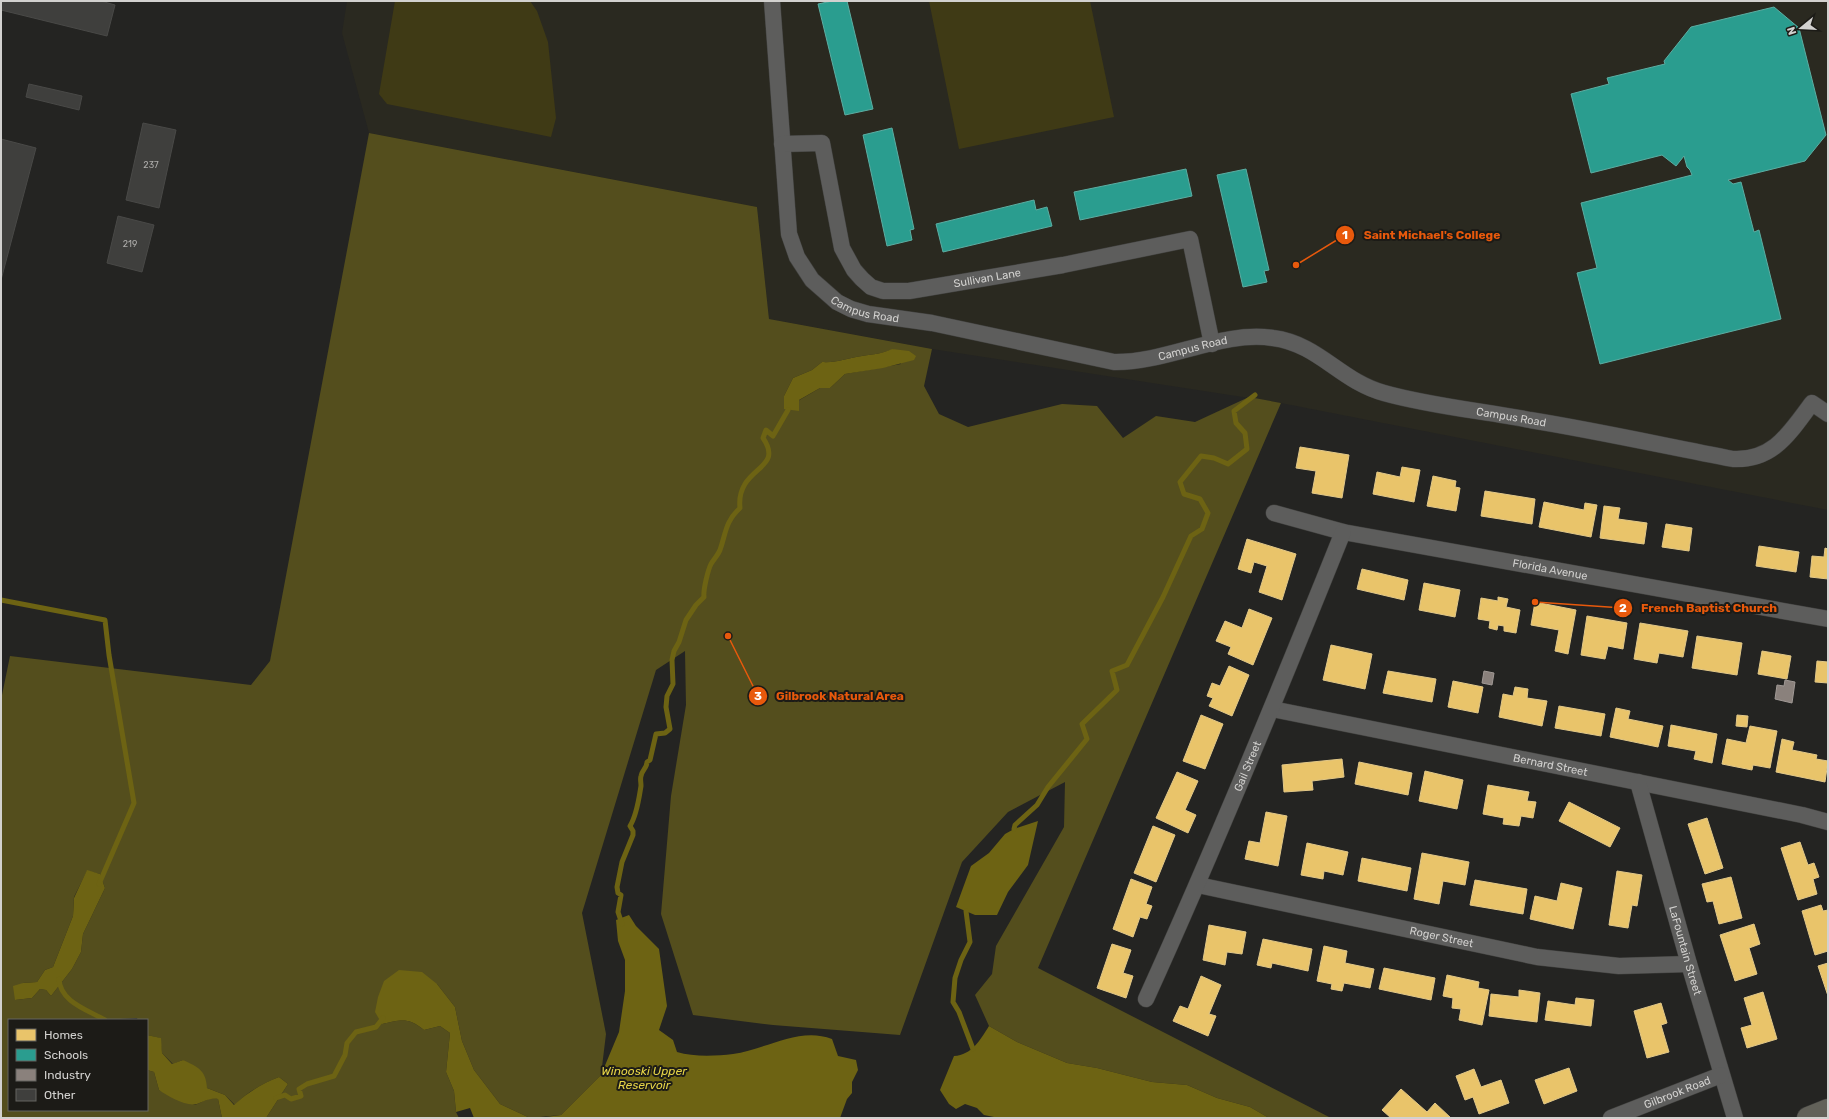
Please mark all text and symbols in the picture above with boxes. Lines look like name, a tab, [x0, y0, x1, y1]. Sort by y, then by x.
north arrow	[1781, 8, 1821, 48]
text: N	[1785, 25, 1799, 37]
house number: 237	[143, 160, 159, 170]
callout: Saint Michael's College	[1335, 223, 1508, 247]
text: 1	[1342, 228, 1348, 242]
text: Saint Michael's College	[1364, 228, 1500, 242]
house number: 219	[123, 239, 137, 249]
street label: Sullivan Lane	[953, 266, 1022, 290]
street label: Campus Road	[828, 293, 900, 325]
street label: Campus Road	[1157, 334, 1228, 363]
street label: Campus Road	[1475, 405, 1547, 430]
street label: Florida Avenue	[1512, 557, 1589, 583]
callout: French Baptist Church	[1613, 596, 1786, 620]
text: 2	[1619, 601, 1627, 615]
text: French Baptist Church	[1641, 601, 1777, 615]
callout: Gilbrook Natural Area	[748, 684, 912, 708]
text: 3	[754, 689, 762, 703]
text: Gilbrook Natural Area	[776, 689, 904, 703]
street label: Gail Street	[1231, 738, 1264, 793]
street label: Bernard Street	[1512, 751, 1589, 779]
street label: LaFountain Street	[1666, 904, 1704, 998]
street label: Roger Street	[1408, 924, 1475, 950]
legend	[8, 1019, 148, 1111]
text: Homes	[44, 1028, 83, 1042]
text: Schools	[44, 1048, 88, 1062]
water label: Winooski Upper Reservoir	[601, 1064, 687, 1092]
text: Industry	[44, 1068, 91, 1082]
street label: Gilbrook Road	[1642, 1074, 1713, 1112]
text: Other	[44, 1088, 76, 1102]

